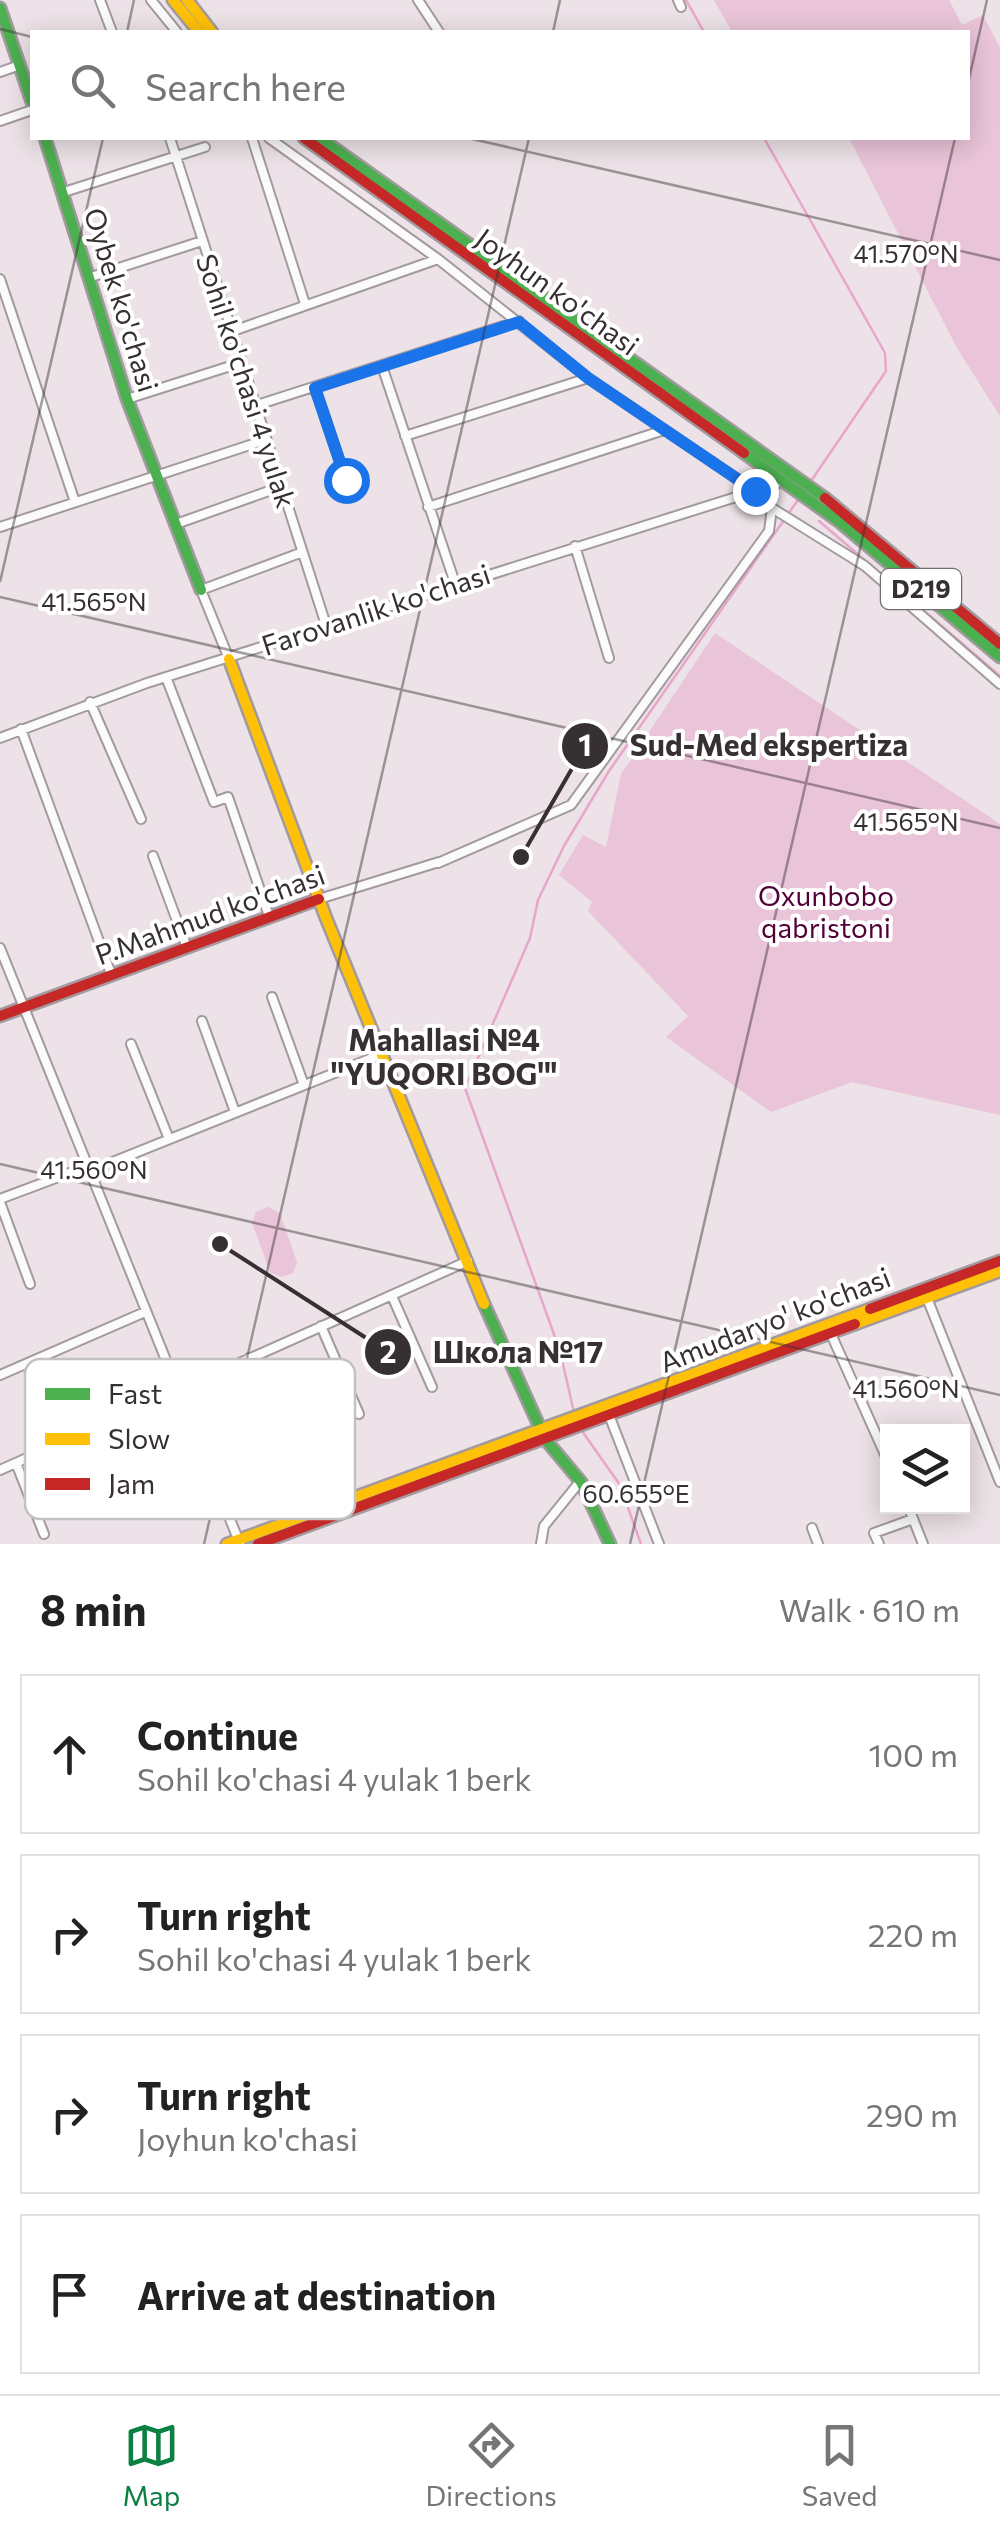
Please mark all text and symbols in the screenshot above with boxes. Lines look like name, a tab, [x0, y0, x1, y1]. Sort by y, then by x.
search box	[30, 30, 970, 140]
icon: search	[65, 58, 120, 113]
text: Search here	[145, 62, 346, 109]
street label: Oybek ko'chasi	[78, 204, 166, 396]
street label: Joyhun ko'chasi	[469, 221, 646, 362]
text: 41.570°N	[853, 238, 959, 268]
street label: Sohil ko'chasi 4 yulak	[190, 249, 304, 512]
route start	[324, 458, 370, 504]
route end	[733, 469, 779, 515]
street label: Farovanlik ko'chasi	[257, 556, 494, 662]
road number: D219	[881, 569, 961, 609]
text: 41.565°N	[41, 586, 147, 616]
callout: Sud-Med ekspertiza	[560, 716, 928, 776]
text: 1	[578, 725, 592, 762]
text: Sud-Med ekspertiza	[630, 725, 908, 762]
text: 41.565°N	[853, 806, 959, 836]
street label: P.Mahmud ko'chasi	[90, 857, 329, 971]
park label: Oxunbobo qabristoni	[758, 878, 894, 944]
district label: Mahallasi №4 ''YUQORI BOG'"	[331, 1020, 557, 1091]
text: 41.560°N	[40, 1154, 148, 1184]
street label: Amudaryo' ko'chasi	[654, 1259, 895, 1379]
callout: Школа №17	[363, 1322, 624, 1382]
text: 2	[379, 1332, 397, 1369]
text: Школа №17	[433, 1332, 603, 1369]
legend	[25, 1359, 355, 1519]
text: 41.560°N	[852, 1373, 960, 1403]
text: Fast	[108, 1376, 162, 1410]
text: Slow	[108, 1421, 170, 1455]
map controls	[880, 1424, 970, 1514]
button: layers	[880, 1424, 970, 1514]
text: Jam	[108, 1466, 155, 1500]
text: 60.655°E	[582, 1478, 690, 1508]
text: 8 min	[40, 1583, 147, 1635]
text: Walk · 610 m	[779, 1589, 960, 1629]
text: Continue	[137, 1711, 298, 1758]
icon: ahead	[42, 1727, 97, 1782]
text: 100 m	[869, 1734, 958, 1774]
text: Sohil ko'chasi 4 yulak 1 berk	[137, 1758, 532, 1798]
text: Turn right	[137, 1891, 311, 1938]
icon: right	[42, 1907, 97, 1962]
text: 220 m	[868, 1914, 958, 1954]
text: Sohil ko'chasi 4 yulak 1 berk	[137, 1938, 532, 1978]
text: Turn right	[137, 2071, 311, 2118]
icon: right	[42, 2087, 97, 2142]
text: 290 m	[866, 2094, 958, 2134]
text: Joyhun ko'chasi	[137, 2118, 358, 2158]
icon: arrive	[42, 2267, 97, 2322]
text: Arrive at destination	[137, 2271, 496, 2318]
tab: Map	[123, 2418, 180, 2512]
tab: Directions	[425, 2418, 557, 2512]
tab: Saved	[802, 2418, 877, 2512]

